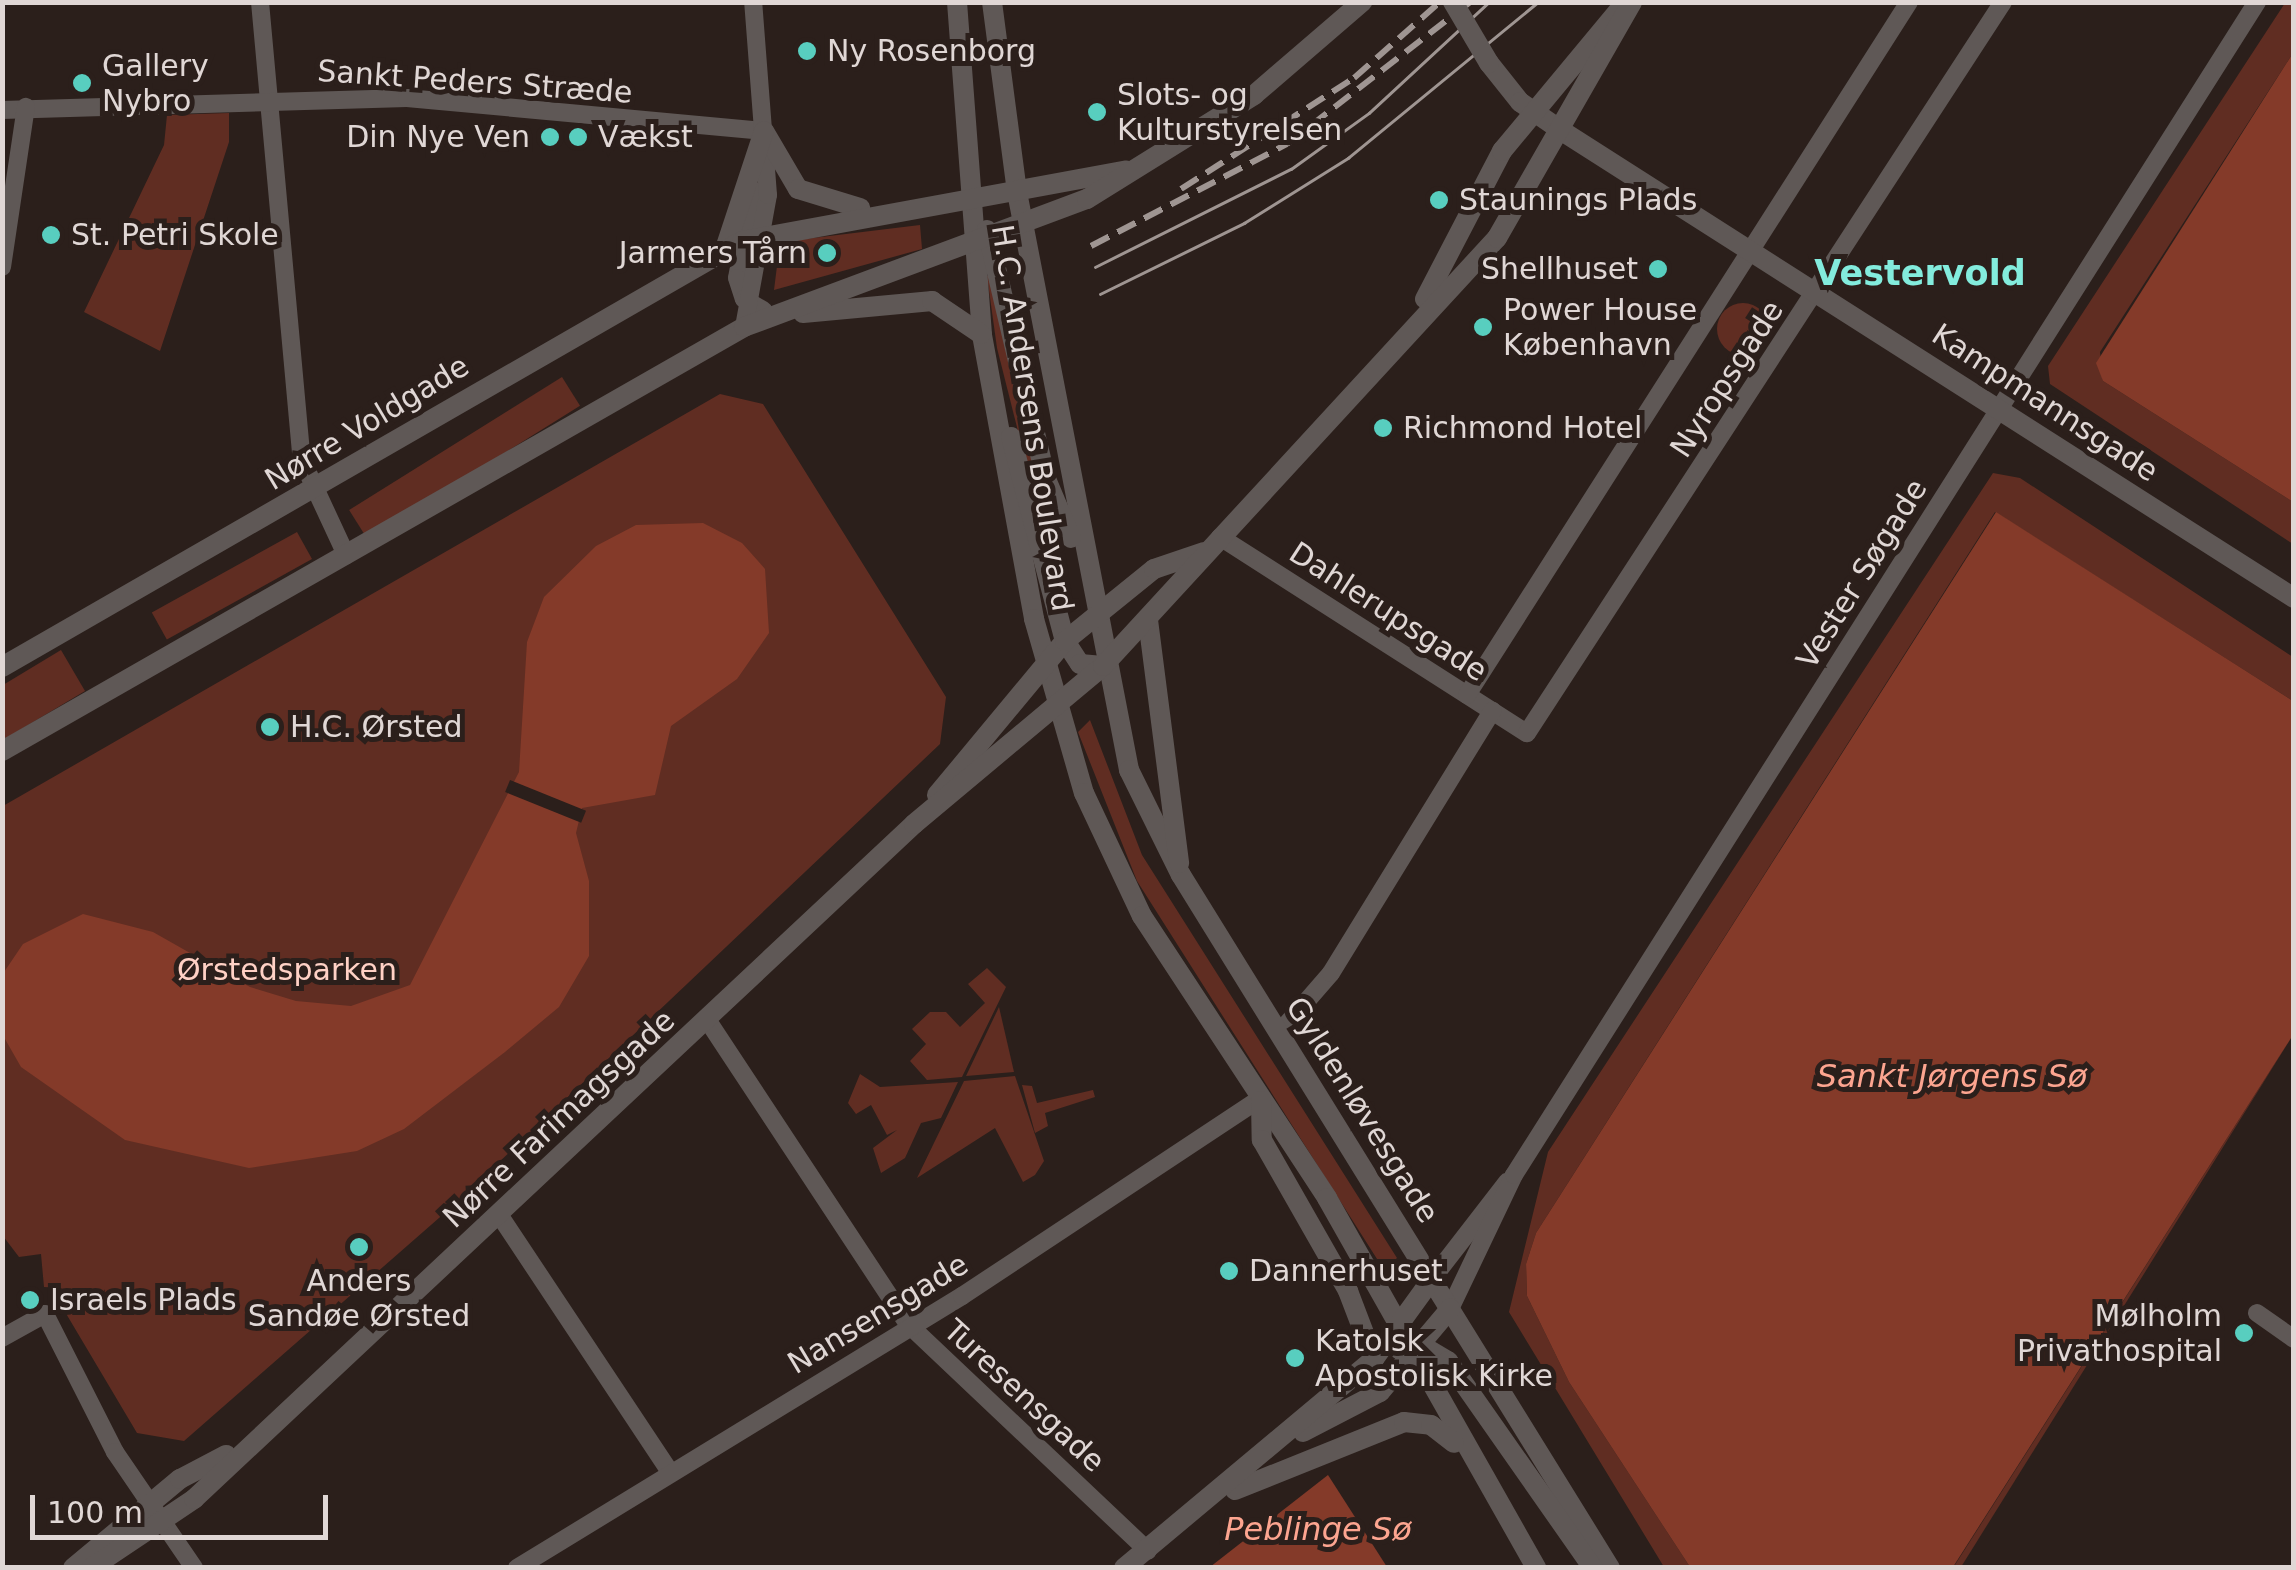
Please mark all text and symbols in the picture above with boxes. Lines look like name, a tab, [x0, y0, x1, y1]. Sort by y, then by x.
place label: Ny Rosenborg	[827, 33, 1036, 69]
marker: Ny Rosenborg	[796, 40, 818, 62]
place label: Gallery Nybro	[102, 48, 209, 118]
street label: Sankt Peders Stræde	[316, 53, 634, 111]
marker: Gallery Nybro	[71, 72, 93, 94]
place label: Slots- og Kulturstyrelsen	[1117, 77, 1342, 148]
marker: Slots- og Kulturstyrelsen	[1086, 101, 1108, 123]
place label: Din Nye Ven	[346, 119, 530, 155]
place label: Vækst	[598, 119, 693, 155]
marker: Din Nye Ven	[539, 126, 561, 148]
marker: Vækst	[567, 126, 589, 148]
place label: Staunings Plads	[1459, 182, 1697, 218]
marker: Staunings Plads	[1428, 189, 1450, 211]
place label: St. Petri Skole	[71, 217, 279, 253]
street label: H.C. Andersens Boulevard	[984, 222, 1080, 614]
marker: St. Petri Skole	[40, 224, 62, 246]
place label: Jarmers Tårn	[619, 235, 807, 271]
marker: Jarmers Tårn	[816, 242, 838, 264]
place label: Shellhuset	[1481, 251, 1638, 287]
district label: Vestervold	[1814, 252, 2026, 294]
marker: Shellhuset	[1647, 258, 1669, 280]
place label: Power House København	[1503, 292, 1697, 362]
street label: Nyropsgade	[1663, 294, 1791, 464]
marker: Power House København	[1472, 316, 1494, 338]
street label: Kampmannsgade	[1925, 317, 2165, 489]
street label: Nørre Voldgade	[259, 348, 475, 498]
place label: Richmond Hotel	[1403, 410, 1642, 446]
marker: Richmond Hotel	[1372, 417, 1394, 439]
street label: Vester Søgade	[1789, 473, 1935, 675]
street label: Dahlerupsgade	[1282, 535, 1494, 689]
place label: H.C. Ørsted	[290, 709, 462, 745]
marker: H.C. Ørsted	[259, 716, 281, 738]
park label: Ørstedsparken	[177, 952, 397, 988]
street label: Gyldenløvesgade	[1278, 991, 1446, 1229]
street label: Nørre Farimagsgade	[436, 1003, 682, 1235]
water label: Sankt Jørgens Sø	[1817, 1057, 2087, 1095]
marker: Anders Sandøe Ørsted	[348, 1236, 370, 1258]
street label: Nansensgade	[782, 1246, 974, 1382]
place label: Dannerhuset	[1249, 1253, 1443, 1289]
marker: Dannerhuset	[1218, 1260, 1240, 1282]
place label: Anders Sandøe Ørsted	[248, 1263, 470, 1334]
place label: Israels Plads	[50, 1282, 237, 1318]
marker: Israels Plads	[19, 1289, 41, 1311]
place label: Mølholm Privathospital	[2017, 1298, 2222, 1368]
street label: Turesensgade	[936, 1312, 1112, 1480]
marker: Mølholm Privathospital	[2231, 1320, 2257, 1346]
place label: Katolsk Apostolisk Kirke	[1315, 1323, 1553, 1394]
marker: Katolsk Apostolisk Kirke	[1284, 1347, 1306, 1369]
scale bar	[35, 1475, 332, 1537]
text: 100 m	[47, 1495, 143, 1530]
water label: Peblinge Sø	[1224, 1510, 1412, 1548]

